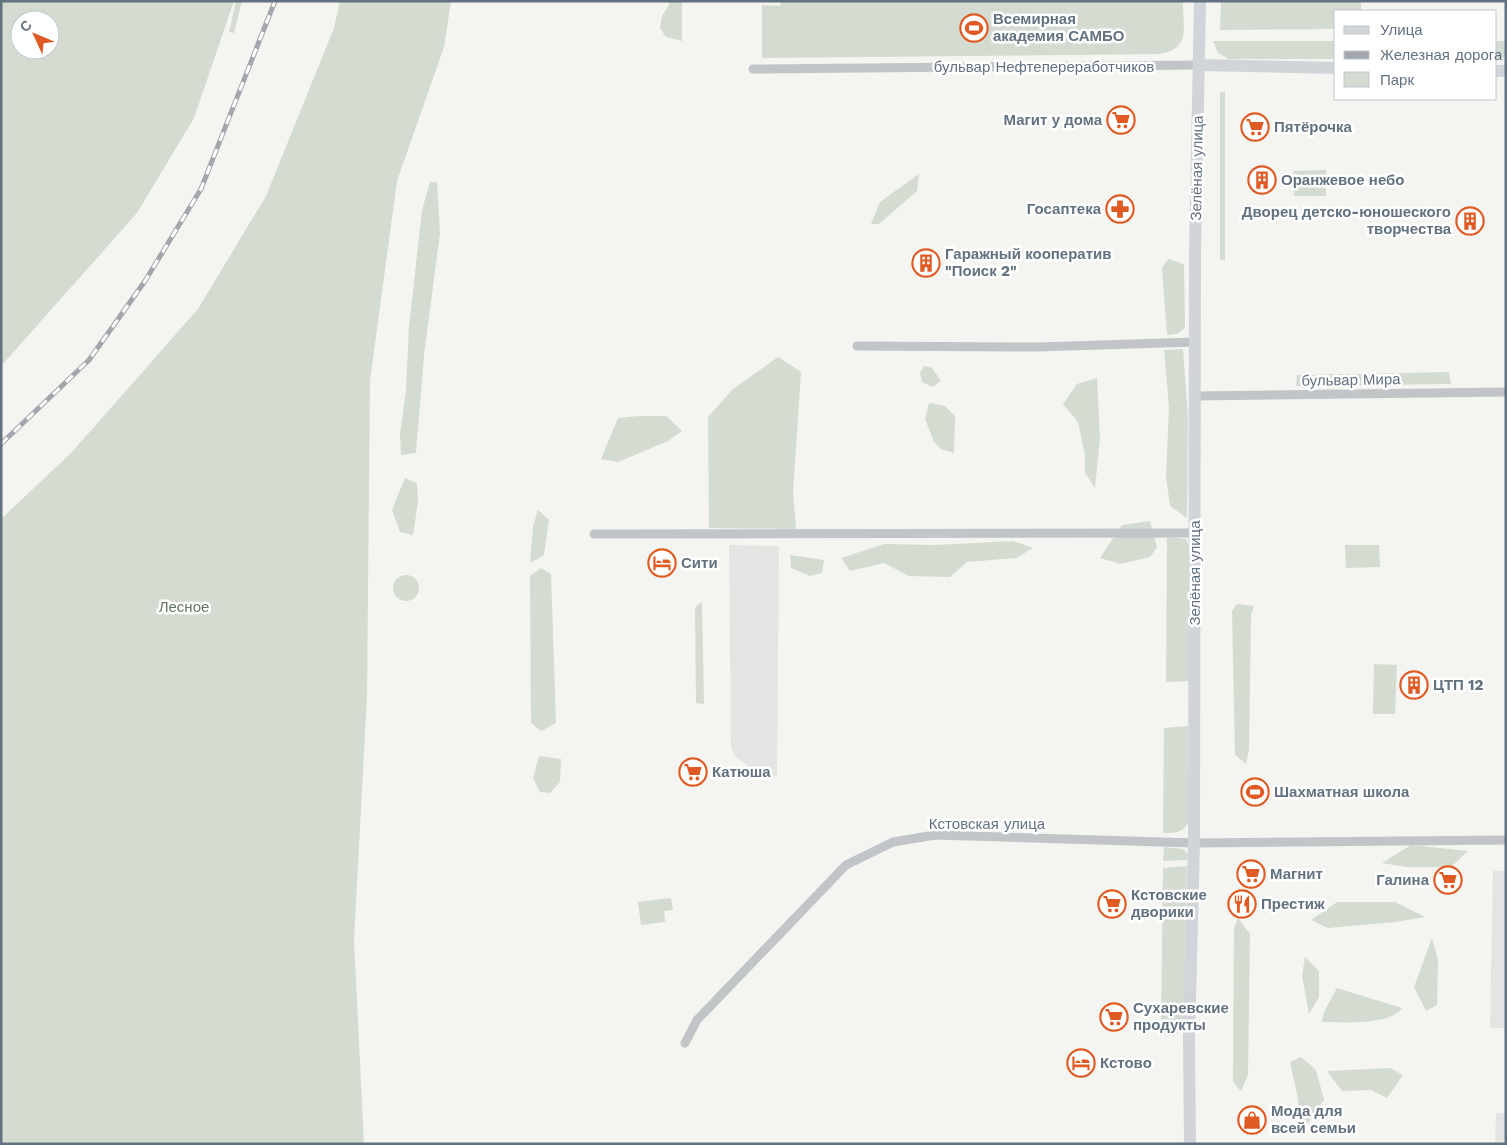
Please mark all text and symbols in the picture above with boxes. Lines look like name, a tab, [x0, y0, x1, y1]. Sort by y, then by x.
north arrow	[10, 10, 60, 60]
place label: Всемирная академия САМБО	[993, 10, 1125, 45]
legend	[1334, 10, 1497, 100]
sports icon: Всемирная академия САМБО	[959, 13, 989, 43]
text: С	[16, 17, 35, 35]
text: Улица	[1380, 21, 1423, 39]
text: Железная дорога	[1380, 46, 1503, 64]
street label: бульвар Нефтепереработчиков	[934, 58, 1154, 76]
text: Парк	[1380, 71, 1414, 89]
supermarket icon: Магит у дома	[1106, 105, 1136, 135]
place label: Магит у дома	[1004, 111, 1103, 129]
supermarket icon: Пятёрочка	[1240, 112, 1270, 142]
street label: Зелёная улица	[1187, 115, 1207, 221]
place label: Пятёрочка	[1274, 118, 1352, 136]
building icon: Оранжевое небо	[1247, 165, 1277, 195]
place label: Оранжевое небо	[1281, 171, 1404, 189]
pharmacy icon: Госаптека	[1105, 194, 1135, 224]
place label: Госаптека	[1027, 200, 1102, 218]
place label: Дворец детско-юношеского творчества	[1242, 203, 1452, 238]
building icon: Дворец детско-юношеского творчества	[1455, 206, 1485, 236]
place label: Гаражный кооператив "Поиск 2"	[945, 245, 1112, 280]
building icon: Гаражный кооператив "Поиск 2"	[911, 248, 941, 278]
street label: бульвар Мира	[1301, 370, 1401, 390]
street label: Зелёная улица	[1186, 520, 1204, 626]
hotel icon: Сити	[647, 548, 677, 578]
place label: Сити	[681, 554, 718, 572]
park label: Лесное	[159, 598, 209, 616]
building icon: ЦТП 12	[1399, 670, 1429, 700]
place label: ЦТП 12	[1433, 676, 1484, 694]
supermarket icon: Катюша	[678, 757, 708, 787]
place label: Катюша	[712, 763, 771, 781]
sports icon: Шахматная школа	[1240, 777, 1270, 807]
place label: Шахматная школа	[1274, 783, 1410, 801]
street label: Кстовская улица	[929, 815, 1046, 833]
supermarket icon: Магнит	[1236, 859, 1266, 889]
place label: Магнит	[1270, 865, 1323, 883]
supermarket icon: Галина	[1433, 865, 1463, 895]
place label: Галина	[1376, 871, 1430, 889]
place label: Кстовские дворики	[1131, 886, 1207, 921]
supermarket icon: Кстовские дворики	[1097, 889, 1127, 919]
restaurant icon: Престиж	[1227, 889, 1257, 919]
place label: Престиж	[1261, 895, 1325, 913]
place label: Сухаревские продукты	[1133, 999, 1229, 1034]
supermarket icon: Сухаревские продукты	[1099, 1002, 1129, 1032]
hotel icon: Кстово	[1066, 1048, 1096, 1078]
place label: Кстово	[1100, 1054, 1152, 1072]
place label: Мода для всей семьи	[1271, 1102, 1356, 1137]
shop icon: Мода для всей семьи	[1237, 1105, 1267, 1135]

